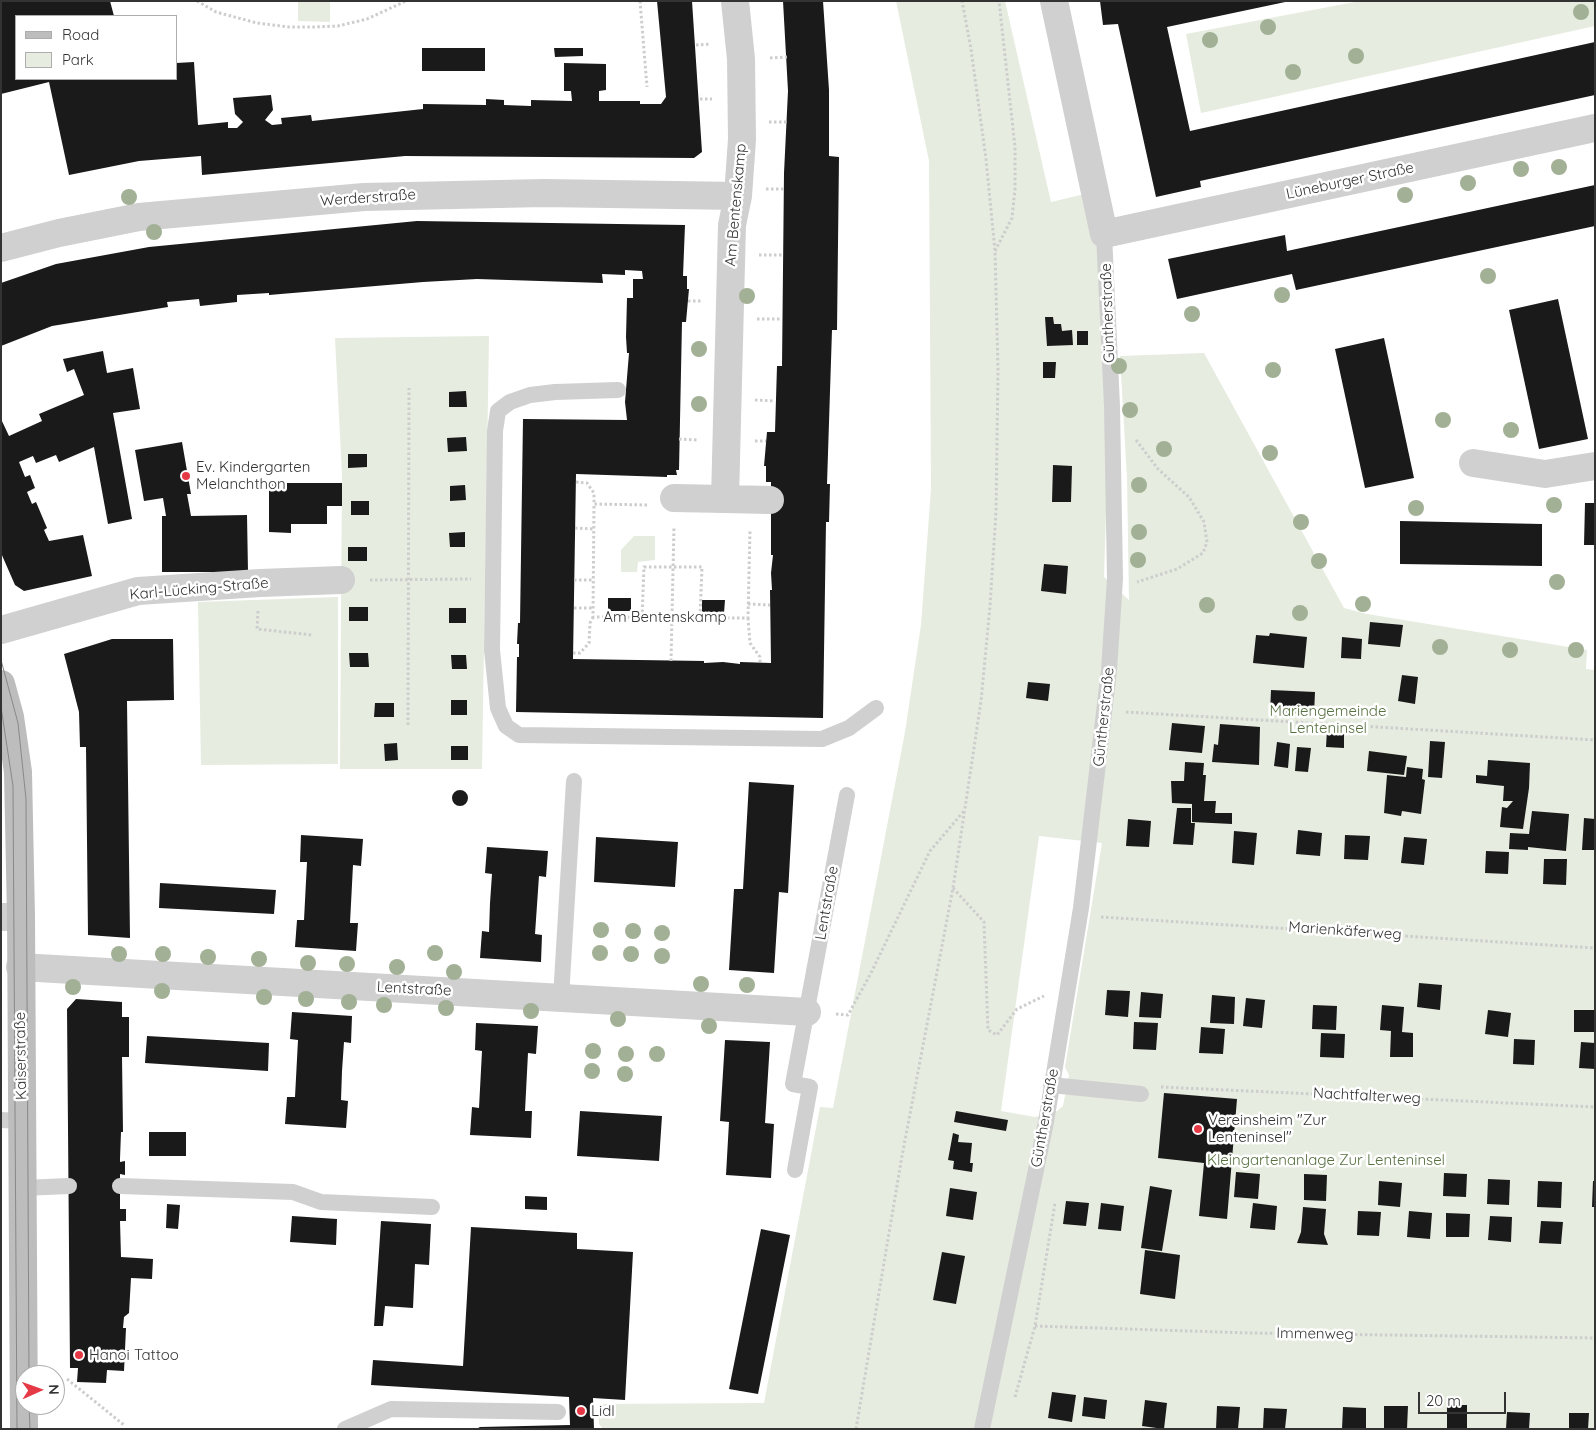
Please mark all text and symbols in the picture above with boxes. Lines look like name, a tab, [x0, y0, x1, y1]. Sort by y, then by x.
legend	[15, 15, 178, 80]
text: Road	[62, 25, 99, 44]
text: Park	[62, 50, 94, 69]
street label: Am Bentenskamp	[722, 143, 750, 267]
street label: Lüneburger Straße	[1285, 159, 1415, 203]
street label: Werderstraße	[320, 186, 416, 210]
street label: Güntherstraße	[1097, 263, 1119, 363]
place label: Ev. Kindergarten Melanchthon	[196, 458, 310, 493]
marker: Ev. Kindergarten Melanchthon	[180, 470, 192, 482]
street label: Karl-Lücking-Straße	[129, 574, 269, 604]
street label: Am Bentenskamp	[603, 608, 727, 626]
street label: Güntherstraße	[1090, 666, 1118, 768]
park label: Mariengemeinde Lenteninsel	[1270, 702, 1386, 737]
street label: Lentstraße	[812, 865, 842, 941]
street label: Marienkäferweg	[1288, 918, 1402, 944]
street label: Lentstraße	[376, 978, 452, 1000]
street label: Kaiserstraße	[11, 1012, 31, 1100]
street label: Güntherstraße	[1027, 1067, 1063, 1169]
street label: Nachtfalterweg	[1313, 1084, 1421, 1108]
place label: Vereinsheim "Zur Lenteninsel"	[1208, 1111, 1327, 1146]
marker: Vereinsheim "Zur Lenteninsel"	[1192, 1123, 1204, 1135]
park label: Kleingartenanlage Zur Lenteninsel	[1207, 1151, 1445, 1169]
street label: Immenweg	[1276, 1324, 1354, 1344]
place label: Hanoi Tattoo	[89, 1346, 179, 1364]
marker: Hanoi Tattoo	[73, 1349, 85, 1361]
north arrow	[15, 1365, 65, 1415]
scale bar	[1421, 1382, 1508, 1414]
text: N	[45, 1384, 63, 1395]
text: 20 m	[1426, 1391, 1461, 1410]
place label: Lidl	[591, 1402, 615, 1420]
marker: Lidl	[575, 1405, 587, 1417]

